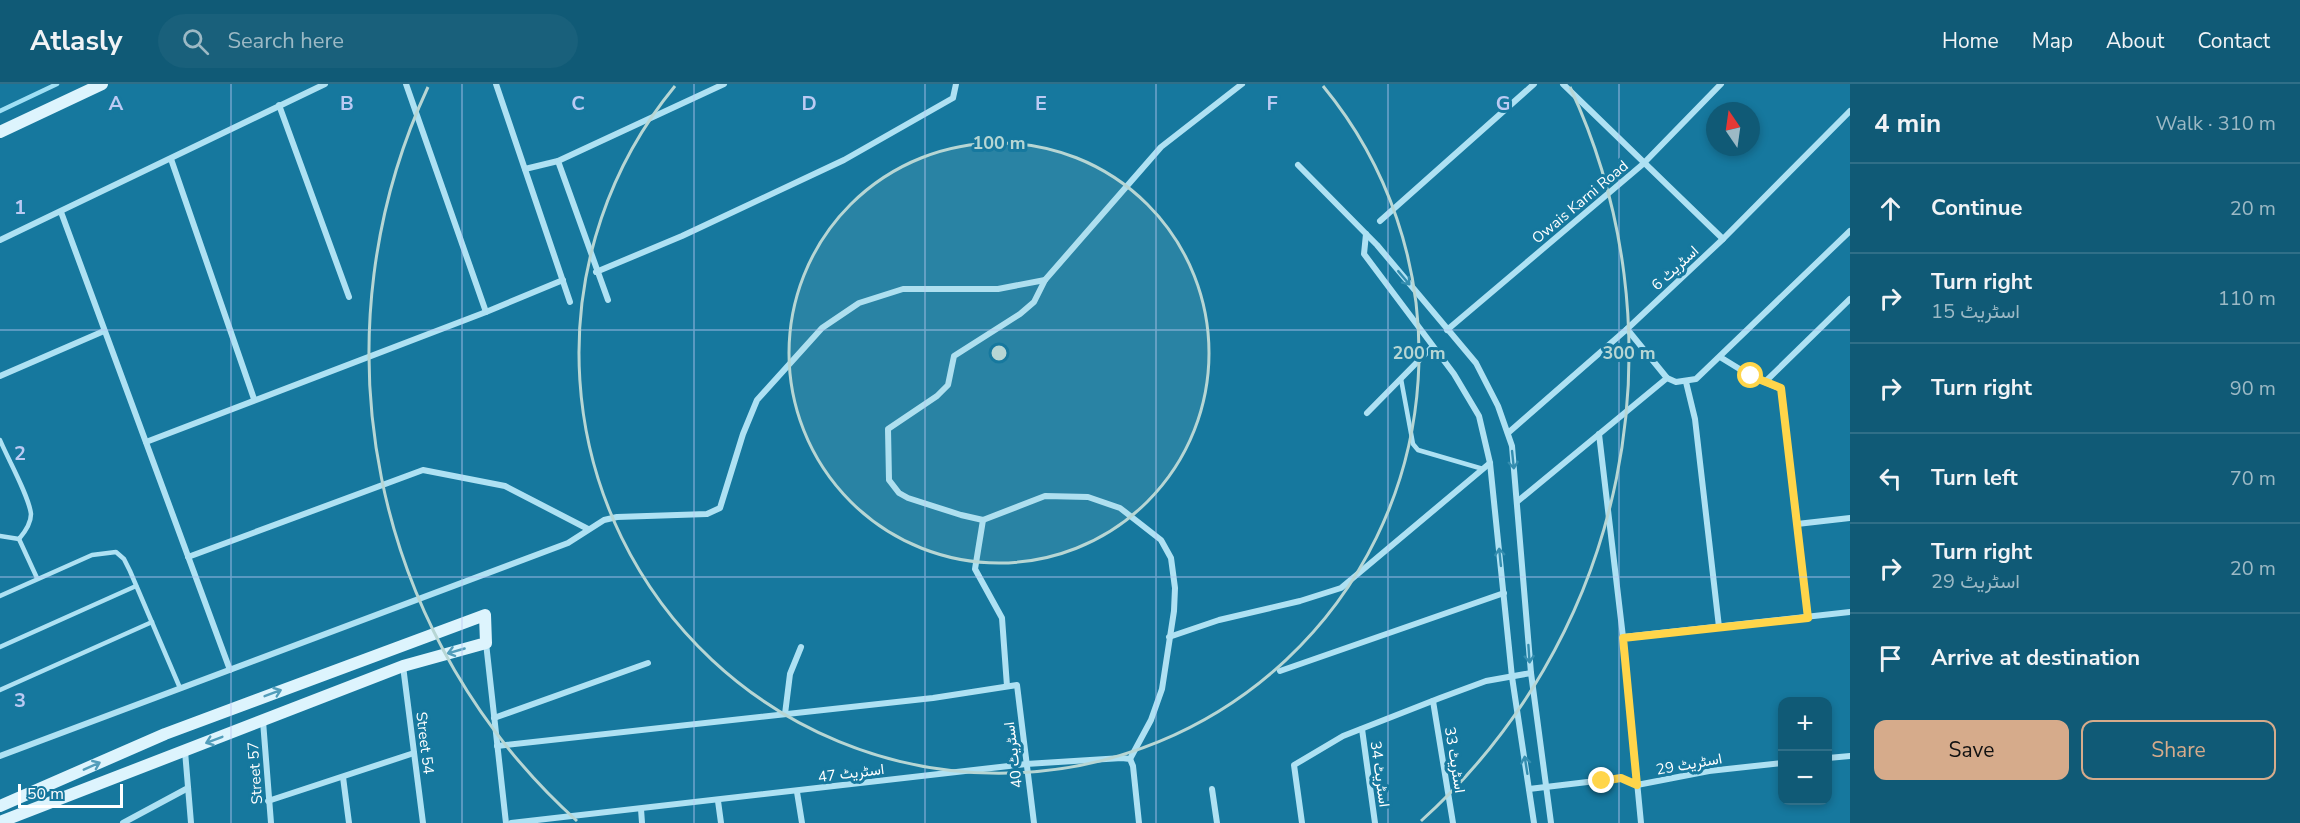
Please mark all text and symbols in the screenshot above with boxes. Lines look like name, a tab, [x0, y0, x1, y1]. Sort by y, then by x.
search box	[158, 14, 578, 68]
text: Atlasly	[30, 22, 122, 60]
icon: search	[179, 25, 212, 58]
text: Search here	[227, 26, 344, 56]
text: Home	[1942, 27, 1999, 55]
text: Map	[2032, 27, 2073, 55]
text: About	[2106, 27, 2164, 55]
text: Contact	[2197, 27, 2270, 55]
text: A	[109, 90, 124, 117]
text: B	[340, 90, 354, 117]
text: C	[571, 90, 585, 117]
text: D	[801, 90, 817, 117]
text: E	[1035, 90, 1047, 117]
text: F	[1266, 90, 1278, 117]
text: G	[1496, 90, 1510, 117]
north arrow	[1706, 102, 1760, 156]
text: 4 min	[1874, 106, 1941, 141]
text: Walk · 310 m	[2156, 110, 2276, 137]
text: 100 m	[972, 131, 1026, 155]
street label: Owais Karni Road	[1528, 156, 1632, 248]
icon: ahead	[1874, 192, 1907, 225]
text: Continue	[1931, 193, 2022, 223]
text: 1	[14, 194, 26, 221]
text: 20 m	[2230, 195, 2276, 222]
street label: اسٹریٹ 6	[1647, 241, 1703, 295]
text: Turn right	[1931, 267, 2032, 297]
one-way arrow	[1397, 270, 1411, 285]
icon: right	[1874, 282, 1907, 315]
text: 110 m	[2218, 285, 2276, 312]
text: اسٹریٹ 15	[1931, 298, 2020, 325]
text: 200 m	[1392, 341, 1446, 365]
text: 300 m	[1602, 341, 1656, 365]
centre of rings	[989, 343, 1009, 363]
route start	[1737, 362, 1763, 388]
icon: right	[1874, 372, 1907, 405]
text: Turn right	[1931, 373, 2032, 403]
text: 90 m	[2230, 375, 2276, 402]
text: 2	[14, 440, 26, 467]
one-way arrow	[1508, 449, 1519, 469]
icon: left	[1874, 462, 1907, 495]
text: Turn left	[1931, 463, 2018, 493]
text: 70 m	[2230, 465, 2276, 492]
text: Turn right	[1931, 537, 2032, 567]
one-way arrow	[1494, 547, 1505, 567]
icon: right	[1874, 552, 1907, 585]
text: 20 m	[2230, 555, 2276, 582]
text: اسٹریٹ 29	[1931, 568, 2020, 595]
icon: arrive	[1874, 642, 1907, 675]
text: Arrive at destination	[1931, 643, 2140, 673]
one-way arrow	[1524, 644, 1535, 664]
one-way arrow	[447, 646, 466, 657]
text: 3	[14, 687, 26, 714]
one-way arrow	[263, 687, 282, 698]
map controls	[1778, 697, 1832, 805]
button: +	[1778, 697, 1832, 751]
street label: Street 54	[411, 711, 439, 775]
button: Save	[1874, 720, 2069, 780]
button: Share	[2081, 720, 2276, 780]
street label: اسٹریٹ 40	[999, 721, 1027, 789]
street label: اسٹریٹ 33	[1440, 726, 1470, 794]
one-way arrow	[205, 735, 224, 746]
street label: اسٹریٹ 34	[1365, 740, 1395, 808]
street label: Street 57	[243, 741, 267, 805]
street label: اسٹریٹ 29	[1654, 748, 1724, 780]
button: −	[1778, 751, 1832, 805]
one-way arrow	[1520, 756, 1531, 775]
street label: اسٹریٹ 47	[817, 759, 885, 787]
one-way arrow	[82, 760, 101, 771]
route end	[1588, 767, 1614, 793]
scale bar	[18, 781, 123, 808]
text: 50 m	[27, 783, 64, 805]

